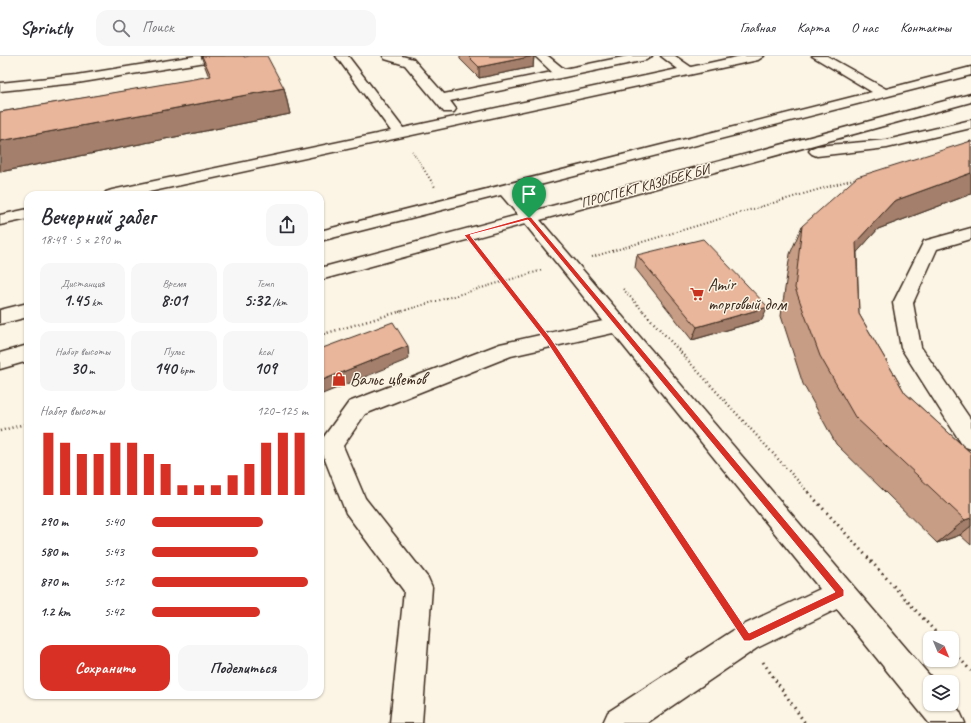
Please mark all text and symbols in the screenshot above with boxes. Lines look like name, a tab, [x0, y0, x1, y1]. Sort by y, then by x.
search box	[96, 10, 376, 46]
text: Sprintly	[20, 16, 72, 40]
icon: search	[110, 17, 132, 39]
text: Поиск	[142, 18, 174, 37]
text: Главная	[740, 19, 775, 36]
text: Карта	[797, 19, 829, 36]
text: О нас	[851, 19, 878, 36]
text: Контакты	[900, 19, 951, 36]
street label: ПРОСПЕКТ КАЗЫБЕК БИ	[579, 160, 713, 211]
pin	[512, 177, 546, 218]
icon: arrive	[518, 183, 540, 205]
text: Вечерний забег	[40, 203, 155, 231]
button: share	[266, 204, 308, 246]
text: 18:49 · 5 × 290 m	[40, 232, 121, 248]
place label: Amir торговый дом	[708, 274, 787, 315]
text: Дистанция	[61, 276, 105, 290]
text: Время	[162, 276, 186, 290]
text: Темп	[256, 276, 274, 290]
supermarket icon: Amir торговый дом	[689, 286, 705, 302]
text: 1.45	[63, 290, 89, 311]
text: 8:01	[161, 290, 187, 311]
text: 5:32	[244, 290, 270, 311]
text: km	[89, 295, 102, 309]
text: /km	[270, 295, 287, 309]
text: Набор высоты	[55, 344, 110, 358]
text: Пульс	[163, 344, 185, 358]
text: kcal	[258, 344, 273, 358]
text: 30	[71, 358, 86, 379]
text: 140	[154, 358, 177, 379]
text: 109	[254, 358, 277, 379]
text: m	[86, 363, 95, 377]
text: bpm	[177, 363, 194, 377]
place label: Вальс цветов	[350, 369, 430, 390]
shop icon: Вальс цветов	[331, 371, 347, 387]
text: Набор высоты	[40, 403, 105, 419]
text: 120–125 m	[257, 403, 308, 419]
text: 290 m	[40, 514, 68, 530]
text: 5:40	[104, 514, 124, 530]
text: 580 m	[40, 544, 68, 560]
text: 5:43	[104, 544, 124, 560]
text: 870 m	[40, 574, 68, 590]
text: 5:12	[104, 574, 124, 590]
text: 1.2 km	[40, 604, 70, 620]
text: 5:42	[104, 604, 124, 620]
north arrow	[923, 631, 959, 667]
map controls	[923, 631, 959, 711]
button: Сохранить	[40, 645, 170, 691]
button: Поделиться	[178, 645, 308, 691]
button: layers	[923, 675, 959, 711]

